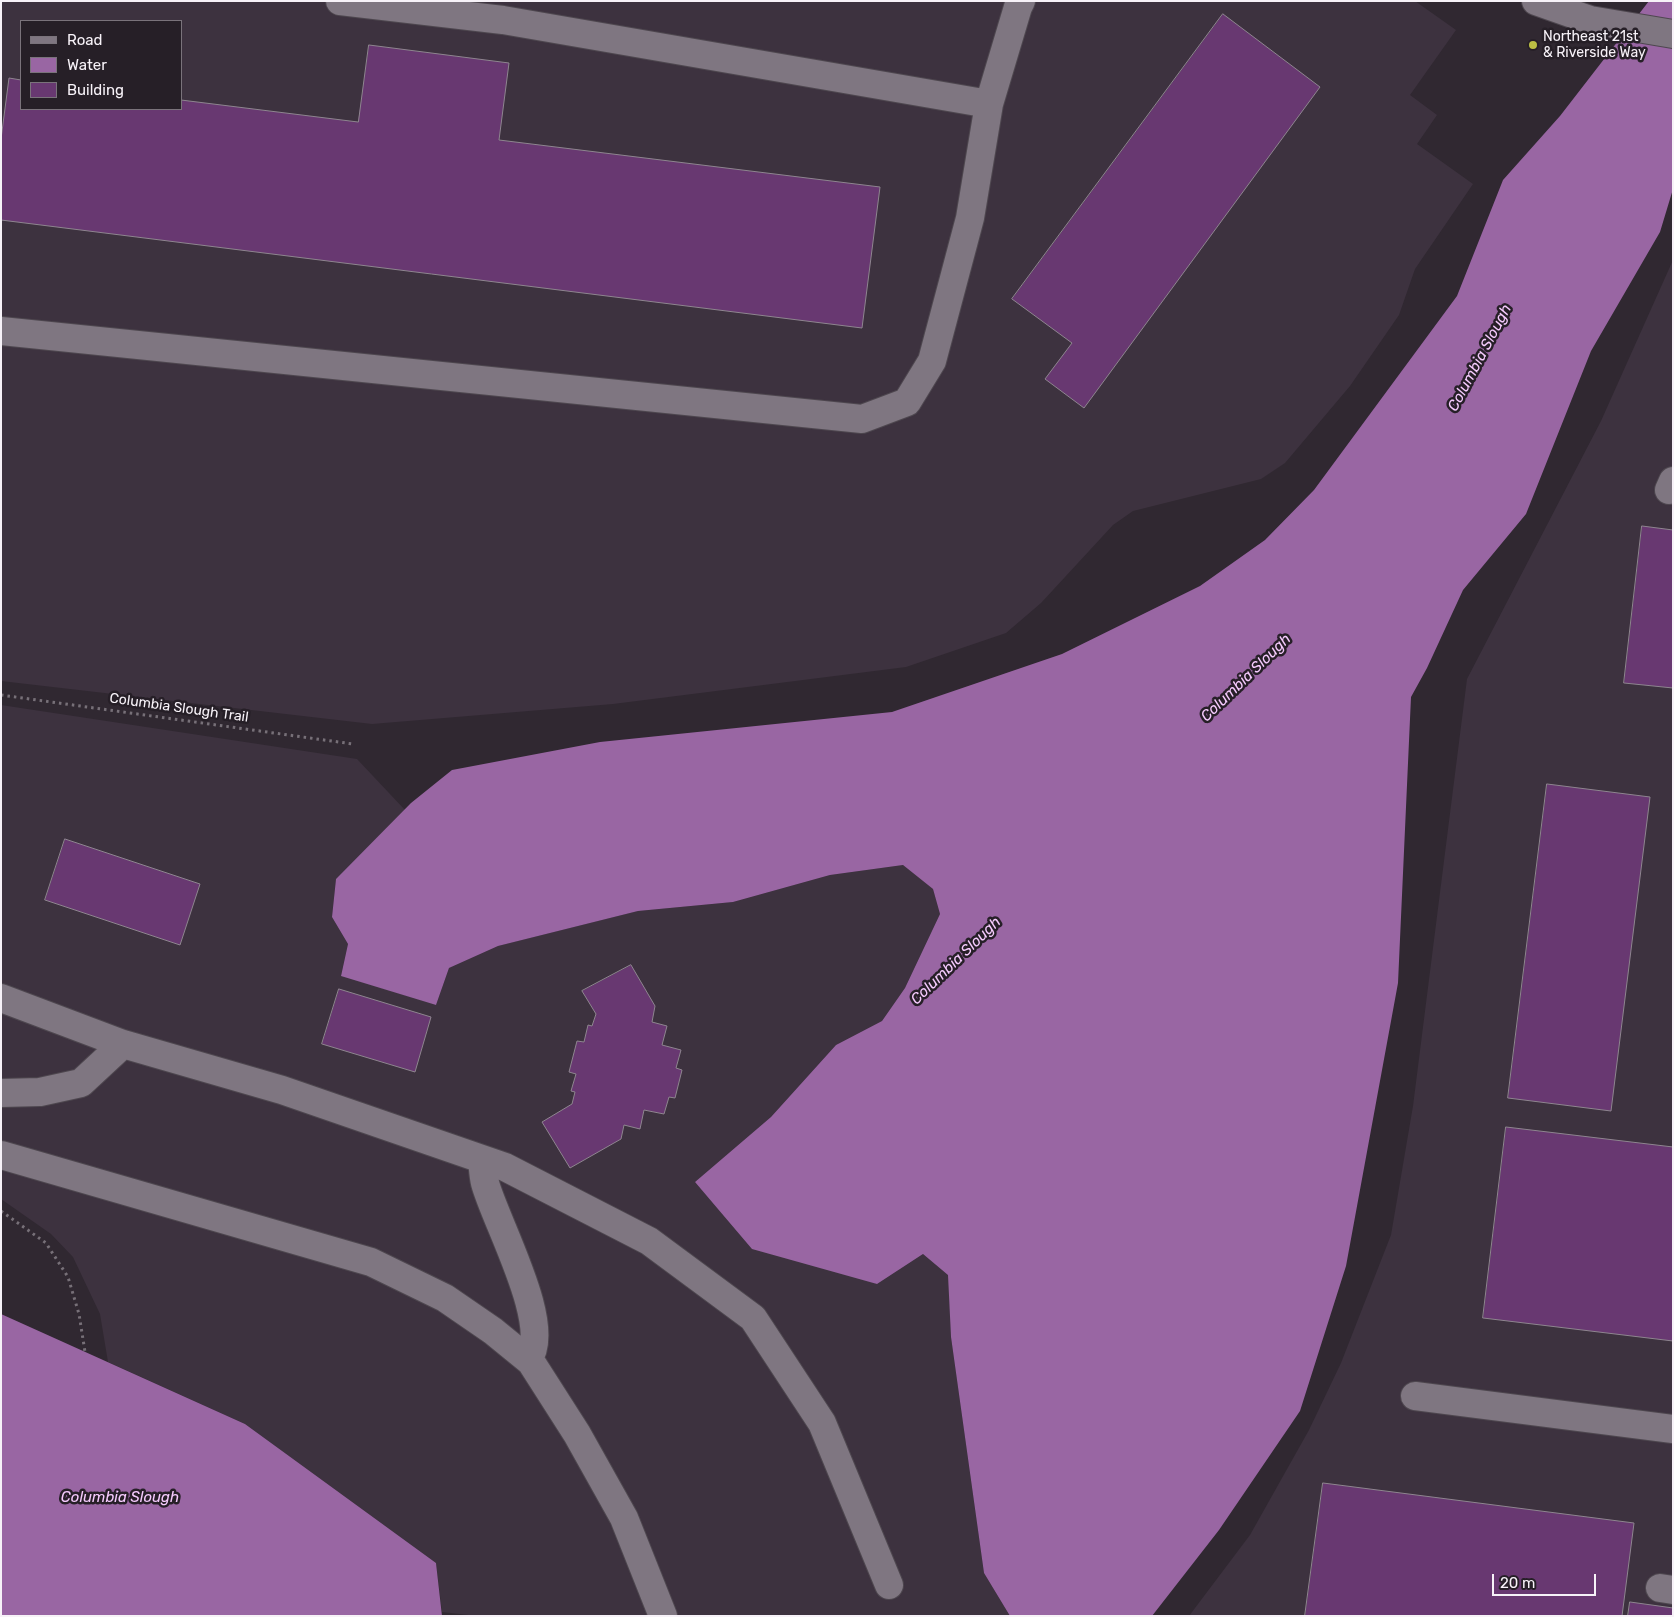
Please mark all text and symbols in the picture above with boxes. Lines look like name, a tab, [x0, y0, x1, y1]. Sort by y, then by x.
legend	[20, 20, 182, 110]
place label: Northeast 21st & Riverside Way	[1543, 29, 1646, 62]
text: Road	[67, 31, 103, 49]
marker: Northeast 21st & Riverside Way	[1527, 39, 1539, 51]
text: Water	[67, 56, 107, 74]
text: Building	[67, 81, 124, 99]
water label: Columbia Slough	[1444, 302, 1516, 414]
water label: Columbia Slough	[1197, 630, 1295, 726]
street label: Columbia Slough Trail	[108, 690, 250, 726]
water label: Columbia Slough	[907, 913, 1005, 1009]
water label: Columbia Slough	[61, 1489, 179, 1507]
scale bar	[1494, 1564, 1598, 1596]
text: 20 m	[1500, 1574, 1535, 1592]

